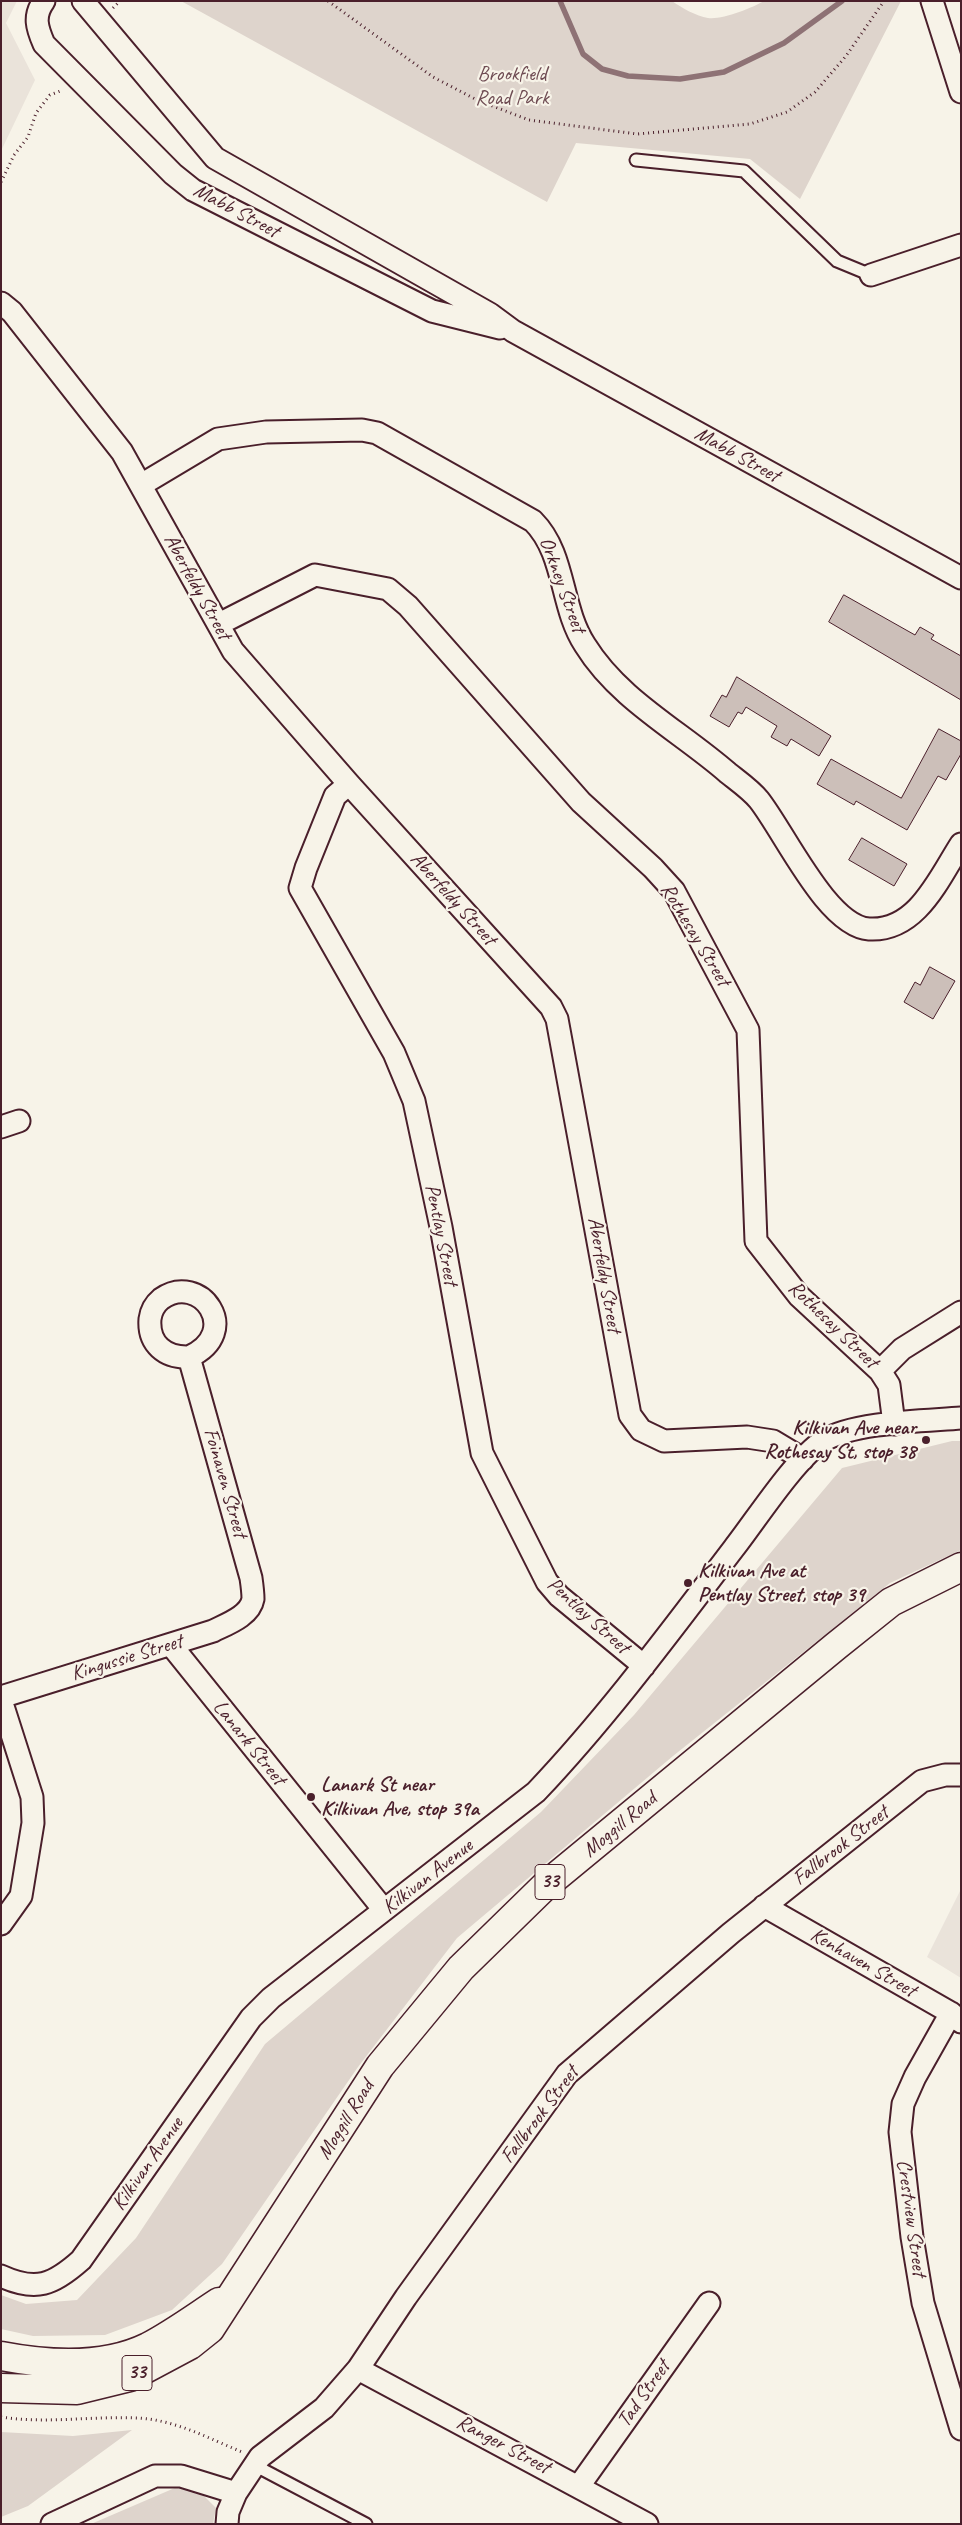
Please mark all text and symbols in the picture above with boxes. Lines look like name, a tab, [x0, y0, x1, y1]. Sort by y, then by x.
park label: Brookfield Road Park	[475, 61, 549, 111]
street label: Mabb Street	[189, 178, 283, 244]
street label: Mabb Street	[690, 421, 784, 489]
street label: Aberfeldy Street	[158, 530, 236, 644]
street label: Orkney Street	[533, 534, 591, 636]
street label: Aberfeldy Street	[405, 847, 501, 951]
street label: Rothesay Street	[654, 879, 736, 991]
street label: Pentlay Street	[419, 1182, 463, 1288]
street label: Aberfeldy Street	[581, 1215, 627, 1335]
street label: Rothesay Street	[783, 1276, 883, 1374]
place label: Kilkivan Ave near Rothesay St, stop 38	[764, 1415, 916, 1465]
street label: Foinaven Street	[197, 1425, 253, 1541]
marker: Kilkivan Ave near Rothesay St, stop 38	[920, 1434, 932, 1446]
place label: Kilkivan Ave at Pentlay Street, stop 39	[698, 1558, 865, 1608]
street label: Pentlay Street	[541, 1572, 635, 1660]
marker: Kilkivan Ave at Pentlay Street, stop 39	[682, 1577, 694, 1589]
street label: Kingussie Street	[68, 1629, 186, 1687]
street label: Lanark Street	[207, 1695, 291, 1791]
place label: Lanark St near Kilkivan Ave, stop 39a	[321, 1772, 479, 1822]
street label: Moggill Road	[578, 1787, 662, 1863]
marker: Lanark St near Kilkivan Ave, stop 39a	[305, 1791, 317, 1803]
street label: Fallbrook Street	[788, 1801, 894, 1891]
street label: Kilkivan Avenue	[378, 1834, 478, 1920]
road number: 33	[535, 1864, 565, 1900]
street label: Kenhaven Street	[806, 1923, 920, 2003]
street label: Fallbrook Street	[495, 2061, 585, 2169]
street label: Moggill Road	[312, 2076, 380, 2164]
street label: Kilkivan Avenue	[107, 2113, 189, 2215]
street label: Crestview Street	[890, 2158, 932, 2278]
road number: 33	[122, 2356, 152, 2390]
street label: Tad Street	[612, 2356, 676, 2432]
street label: Ranger Street	[452, 2410, 554, 2480]

